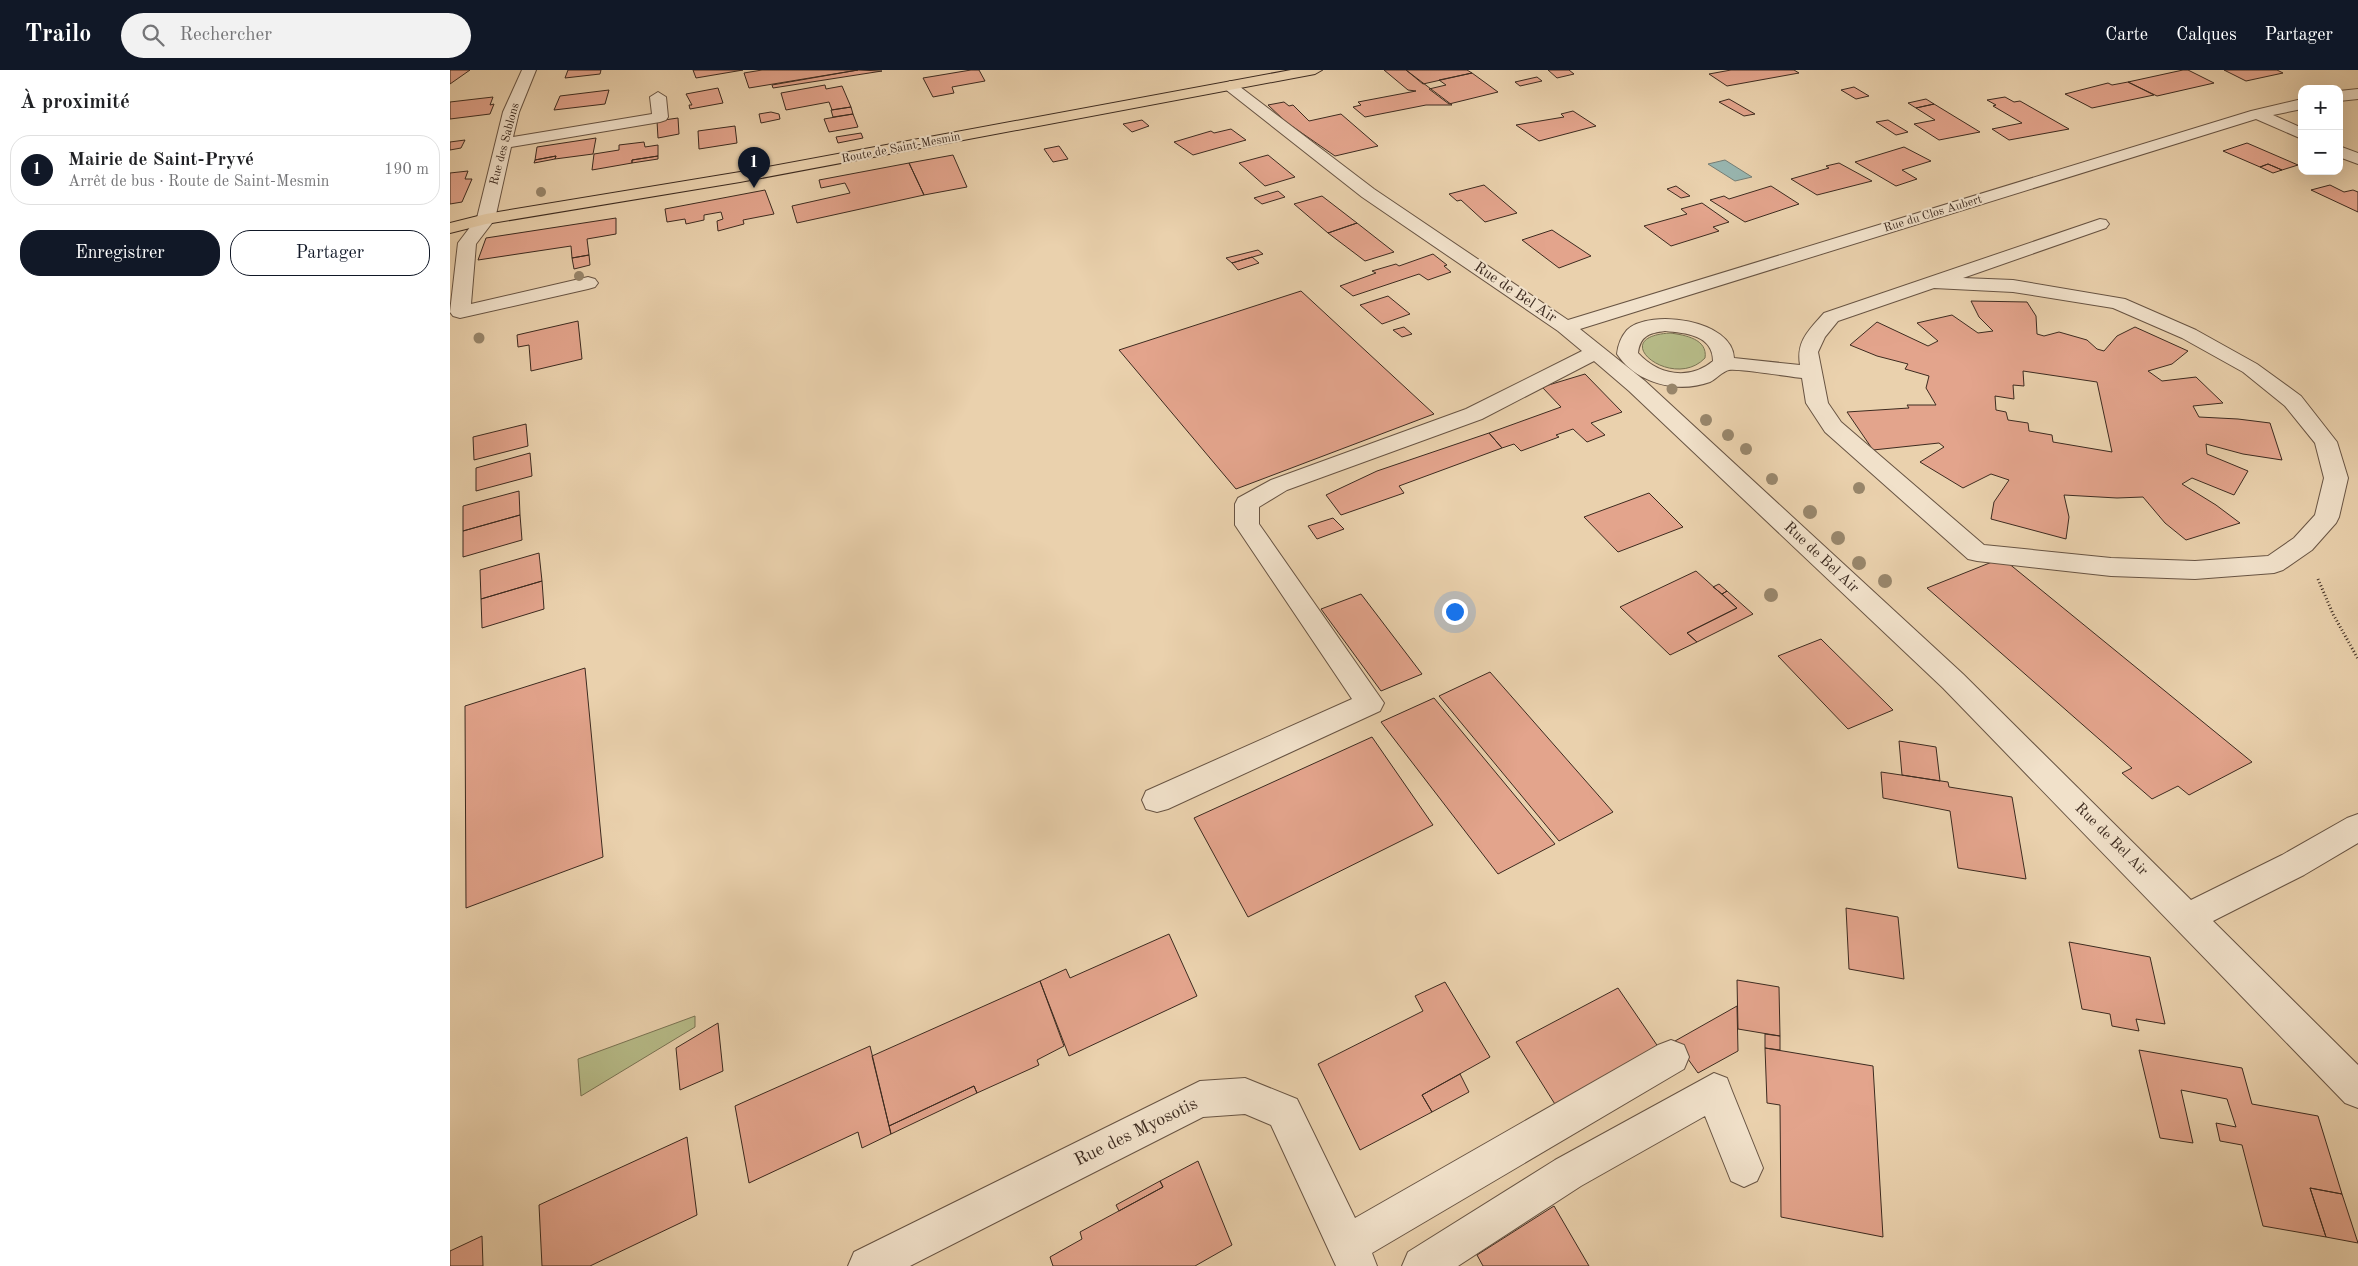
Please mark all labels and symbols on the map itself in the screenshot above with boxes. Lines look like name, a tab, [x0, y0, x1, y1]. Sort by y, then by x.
street label: Rue des Sablons	[488, 102, 522, 186]
street label: Route de Saint-Mesmin	[840, 130, 962, 165]
pin: 1	[738, 147, 770, 188]
street label: Rue du Clos Aubert	[1882, 193, 1984, 235]
street label: Rue de Bel Air	[1471, 260, 1559, 326]
street label: Rue de Bel Air	[1781, 520, 1861, 596]
your location	[1442, 599, 1468, 625]
street label: Rue de Bel Air	[2072, 801, 2150, 879]
street label: Rue des Myosotis	[1071, 1094, 1201, 1170]

